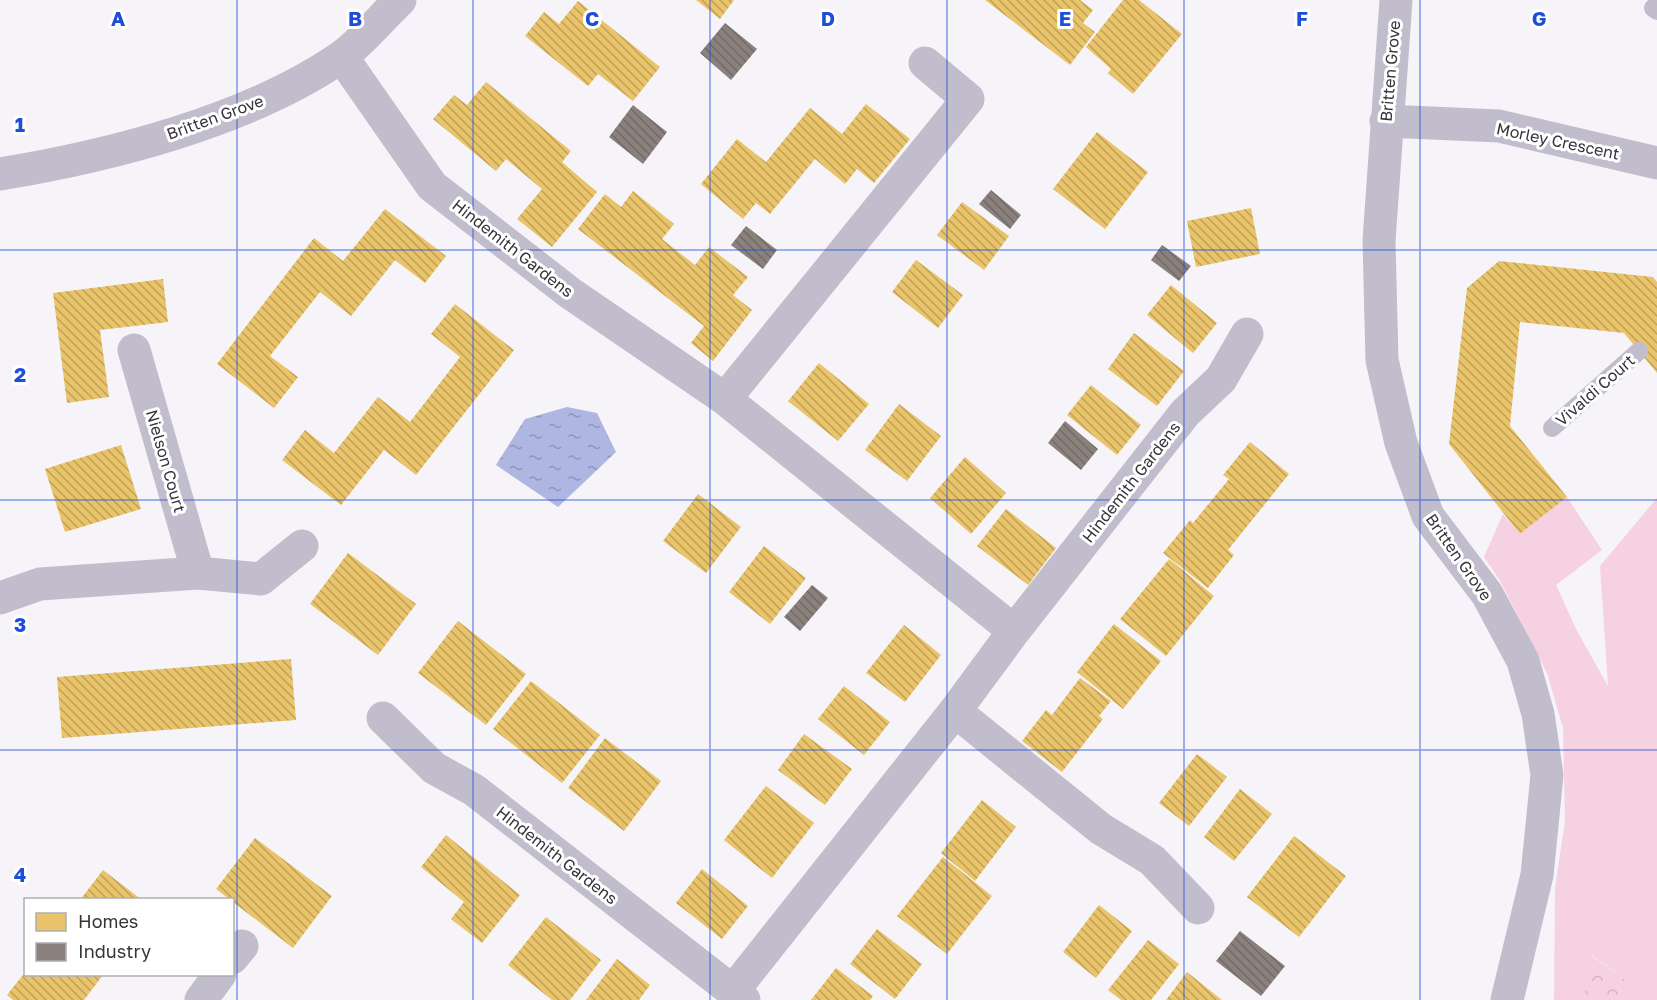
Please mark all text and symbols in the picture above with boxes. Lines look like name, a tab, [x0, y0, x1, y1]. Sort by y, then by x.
text: A	[111, 6, 125, 30]
text: B	[348, 6, 362, 30]
text: C	[585, 6, 599, 30]
text: D	[821, 6, 835, 30]
text: E	[1059, 6, 1071, 30]
text: F	[1296, 6, 1308, 30]
text: G	[1532, 6, 1546, 30]
street label: Britten Grove	[1376, 20, 1404, 122]
street label: Britten Grove	[164, 90, 266, 144]
text: 1	[15, 112, 25, 136]
street label: Morley Crescent	[1495, 118, 1621, 164]
street label: Hindemith Gardens	[449, 195, 577, 301]
street label: Vivaldi Court	[1551, 350, 1639, 430]
text: 2	[14, 362, 26, 386]
street label: Nielson Court	[142, 407, 190, 515]
street label: Hindemith Gardens	[1078, 418, 1184, 546]
street label: Britten Grove	[1422, 510, 1496, 604]
text: 3	[14, 612, 26, 636]
street label: Hindemith Gardens	[493, 802, 621, 908]
text: 4	[14, 862, 26, 886]
legend	[24, 898, 234, 976]
text: Homes	[78, 910, 138, 932]
text: Industry	[78, 940, 151, 962]

